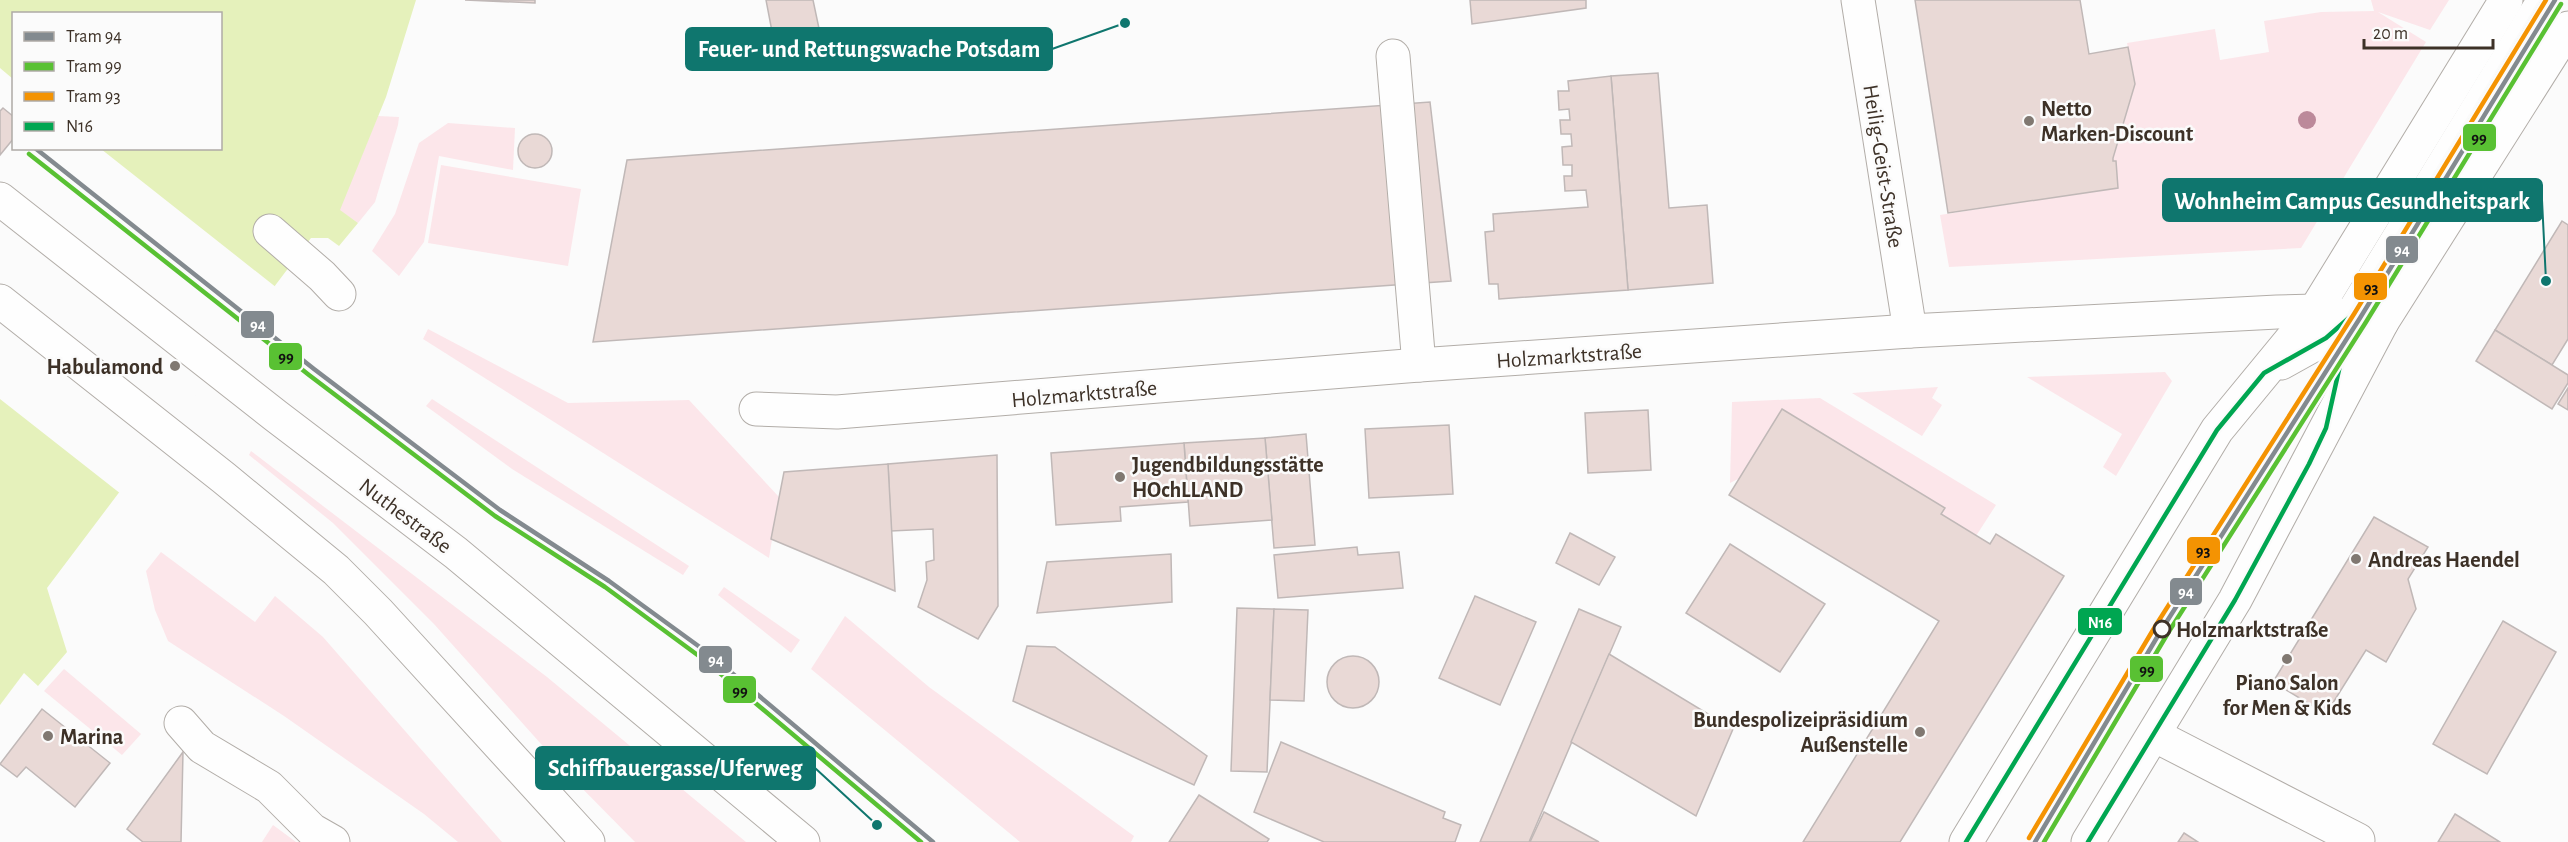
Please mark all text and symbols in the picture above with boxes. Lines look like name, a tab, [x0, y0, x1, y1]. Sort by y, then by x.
legend	[12, 12, 222, 150]
scale bar	[2364, 12, 2493, 50]
text: 20 m	[2373, 25, 2408, 43]
text: Tram 94	[66, 28, 122, 46]
callout: Feuer- und Rettungswache Potsdam	[686, 28, 1052, 70]
text: Feuer- und Rettungswache Potsdam	[698, 38, 1040, 62]
text: Tram 99	[66, 58, 122, 76]
street label: Heilig-Geist-Straße	[1859, 83, 1907, 249]
text: Tram 93	[66, 88, 121, 106]
place label: Netto Marken-Discount	[2041, 98, 2194, 145]
marker: Netto Marken-Discount	[2022, 114, 2036, 128]
text: N16	[66, 118, 93, 136]
line badge: 99	[2462, 123, 2497, 152]
text: 99	[2471, 130, 2487, 146]
callout: Wohnheim Campus Gesundheitspark	[2163, 179, 2542, 221]
text: Wohnheim Campus Gesundheitspark	[2174, 190, 2530, 214]
line badge: 94	[2385, 235, 2419, 264]
text: 94	[2394, 242, 2410, 258]
line badge: 93	[2353, 272, 2388, 301]
text: 93	[2364, 280, 2378, 296]
line badge: 94	[240, 310, 275, 339]
text: 94	[250, 317, 266, 333]
street label: Holzmarktstraße	[1495, 340, 1643, 372]
line badge: 99	[268, 342, 303, 371]
text: 99	[278, 349, 294, 365]
place label: Habulamond	[47, 356, 163, 378]
marker: Habulamond	[168, 359, 182, 373]
street label: Holzmarktstraße	[1010, 377, 1158, 411]
place label: Jugendbildungsstätte HOchLLAND	[1132, 454, 1324, 501]
marker: Jugendbildungsstätte HOchLLAND	[1113, 470, 1127, 484]
street label: Nuthestraße	[355, 474, 456, 557]
line badge: 93	[2186, 536, 2221, 565]
text: 93	[2196, 543, 2210, 559]
place label: Andreas Haendel	[2368, 549, 2520, 571]
marker: Andreas Haendel	[2349, 552, 2363, 566]
line badge: 94	[2169, 577, 2203, 606]
text: 94	[2178, 584, 2194, 600]
line badge: N16	[2077, 607, 2123, 636]
text: N16	[2088, 615, 2113, 631]
place label: Holzmarktstraße	[2176, 619, 2328, 641]
marker: Holzmarktstraße	[2153, 620, 2171, 638]
line badge: 94	[698, 645, 733, 674]
text: 94	[708, 652, 724, 668]
marker: Piano Salon for Men & Kids	[2280, 652, 2294, 666]
line badge: 99	[2129, 655, 2164, 683]
text: 99	[2139, 662, 2155, 678]
place label: Piano Salon for Men & Kids	[2223, 672, 2351, 719]
line badge: 99	[722, 675, 757, 704]
text: 99	[732, 683, 748, 699]
place label: Bundespolizeipräsidium Außenstelle	[1693, 709, 1908, 756]
marker: Bundespolizeipräsidium Außenstelle	[1913, 725, 1927, 739]
place label: Marina	[60, 726, 124, 748]
marker: Marina	[41, 729, 55, 743]
callout: Schiffbauergasse/Uferweg	[536, 747, 815, 789]
text: Schiffbauergasse/Uferweg	[548, 757, 803, 781]

